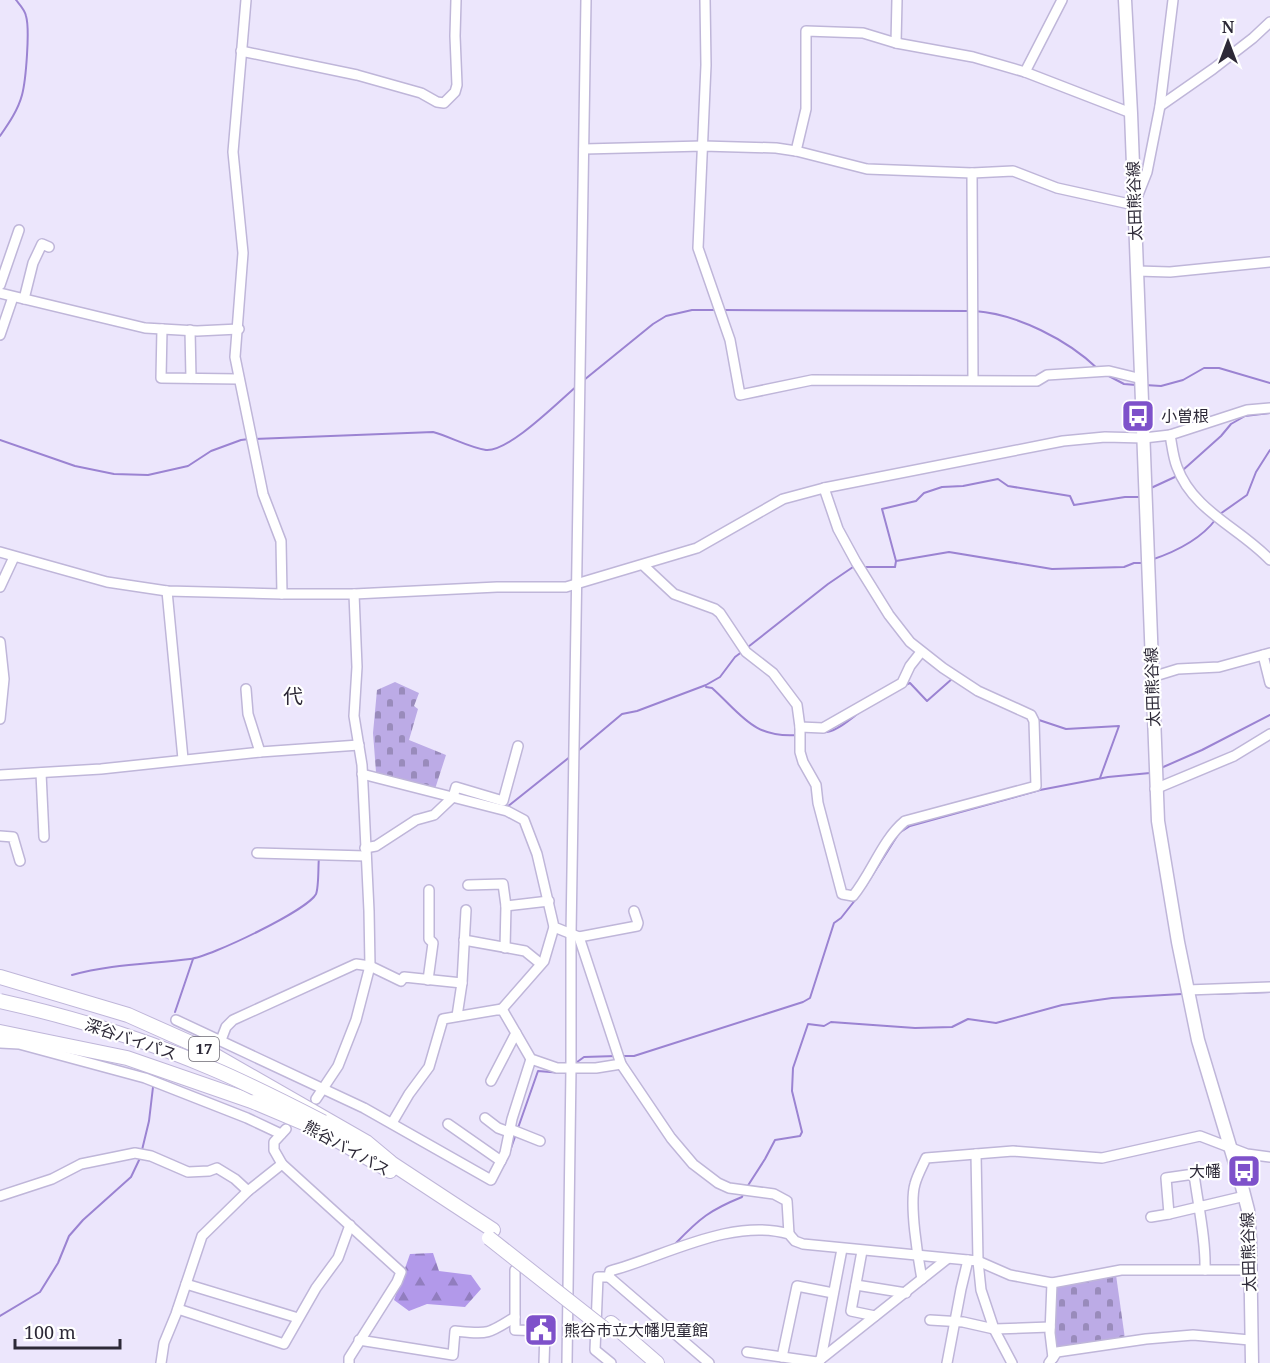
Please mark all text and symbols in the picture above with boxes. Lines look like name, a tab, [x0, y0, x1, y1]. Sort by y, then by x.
north arrow	[1198, 12, 1258, 72]
text: N	[1222, 16, 1235, 38]
street label: 太田熊谷線	[1122, 161, 1146, 241]
bus stop icon: 小曽根	[1120, 398, 1156, 434]
place label: 小曽根	[1161, 405, 1209, 427]
street label: 太田熊谷線	[1140, 647, 1164, 727]
district label: 代	[283, 682, 303, 709]
street label: 深谷バイパス	[82, 1013, 180, 1065]
road number: 17	[189, 1037, 219, 1061]
street label: 熊谷バイパス	[300, 1115, 394, 1181]
bus stop icon: 大幡	[1226, 1153, 1262, 1189]
place label: 大幡	[1189, 1160, 1221, 1182]
street label: 太田熊谷線	[1236, 1212, 1260, 1292]
scale bar	[15, 1312, 120, 1350]
public building icon: 熊谷市立大幡児童館	[523, 1312, 559, 1348]
place label: 熊谷市立大幡児童館	[564, 1319, 708, 1341]
text: 100 m	[24, 1320, 76, 1344]

